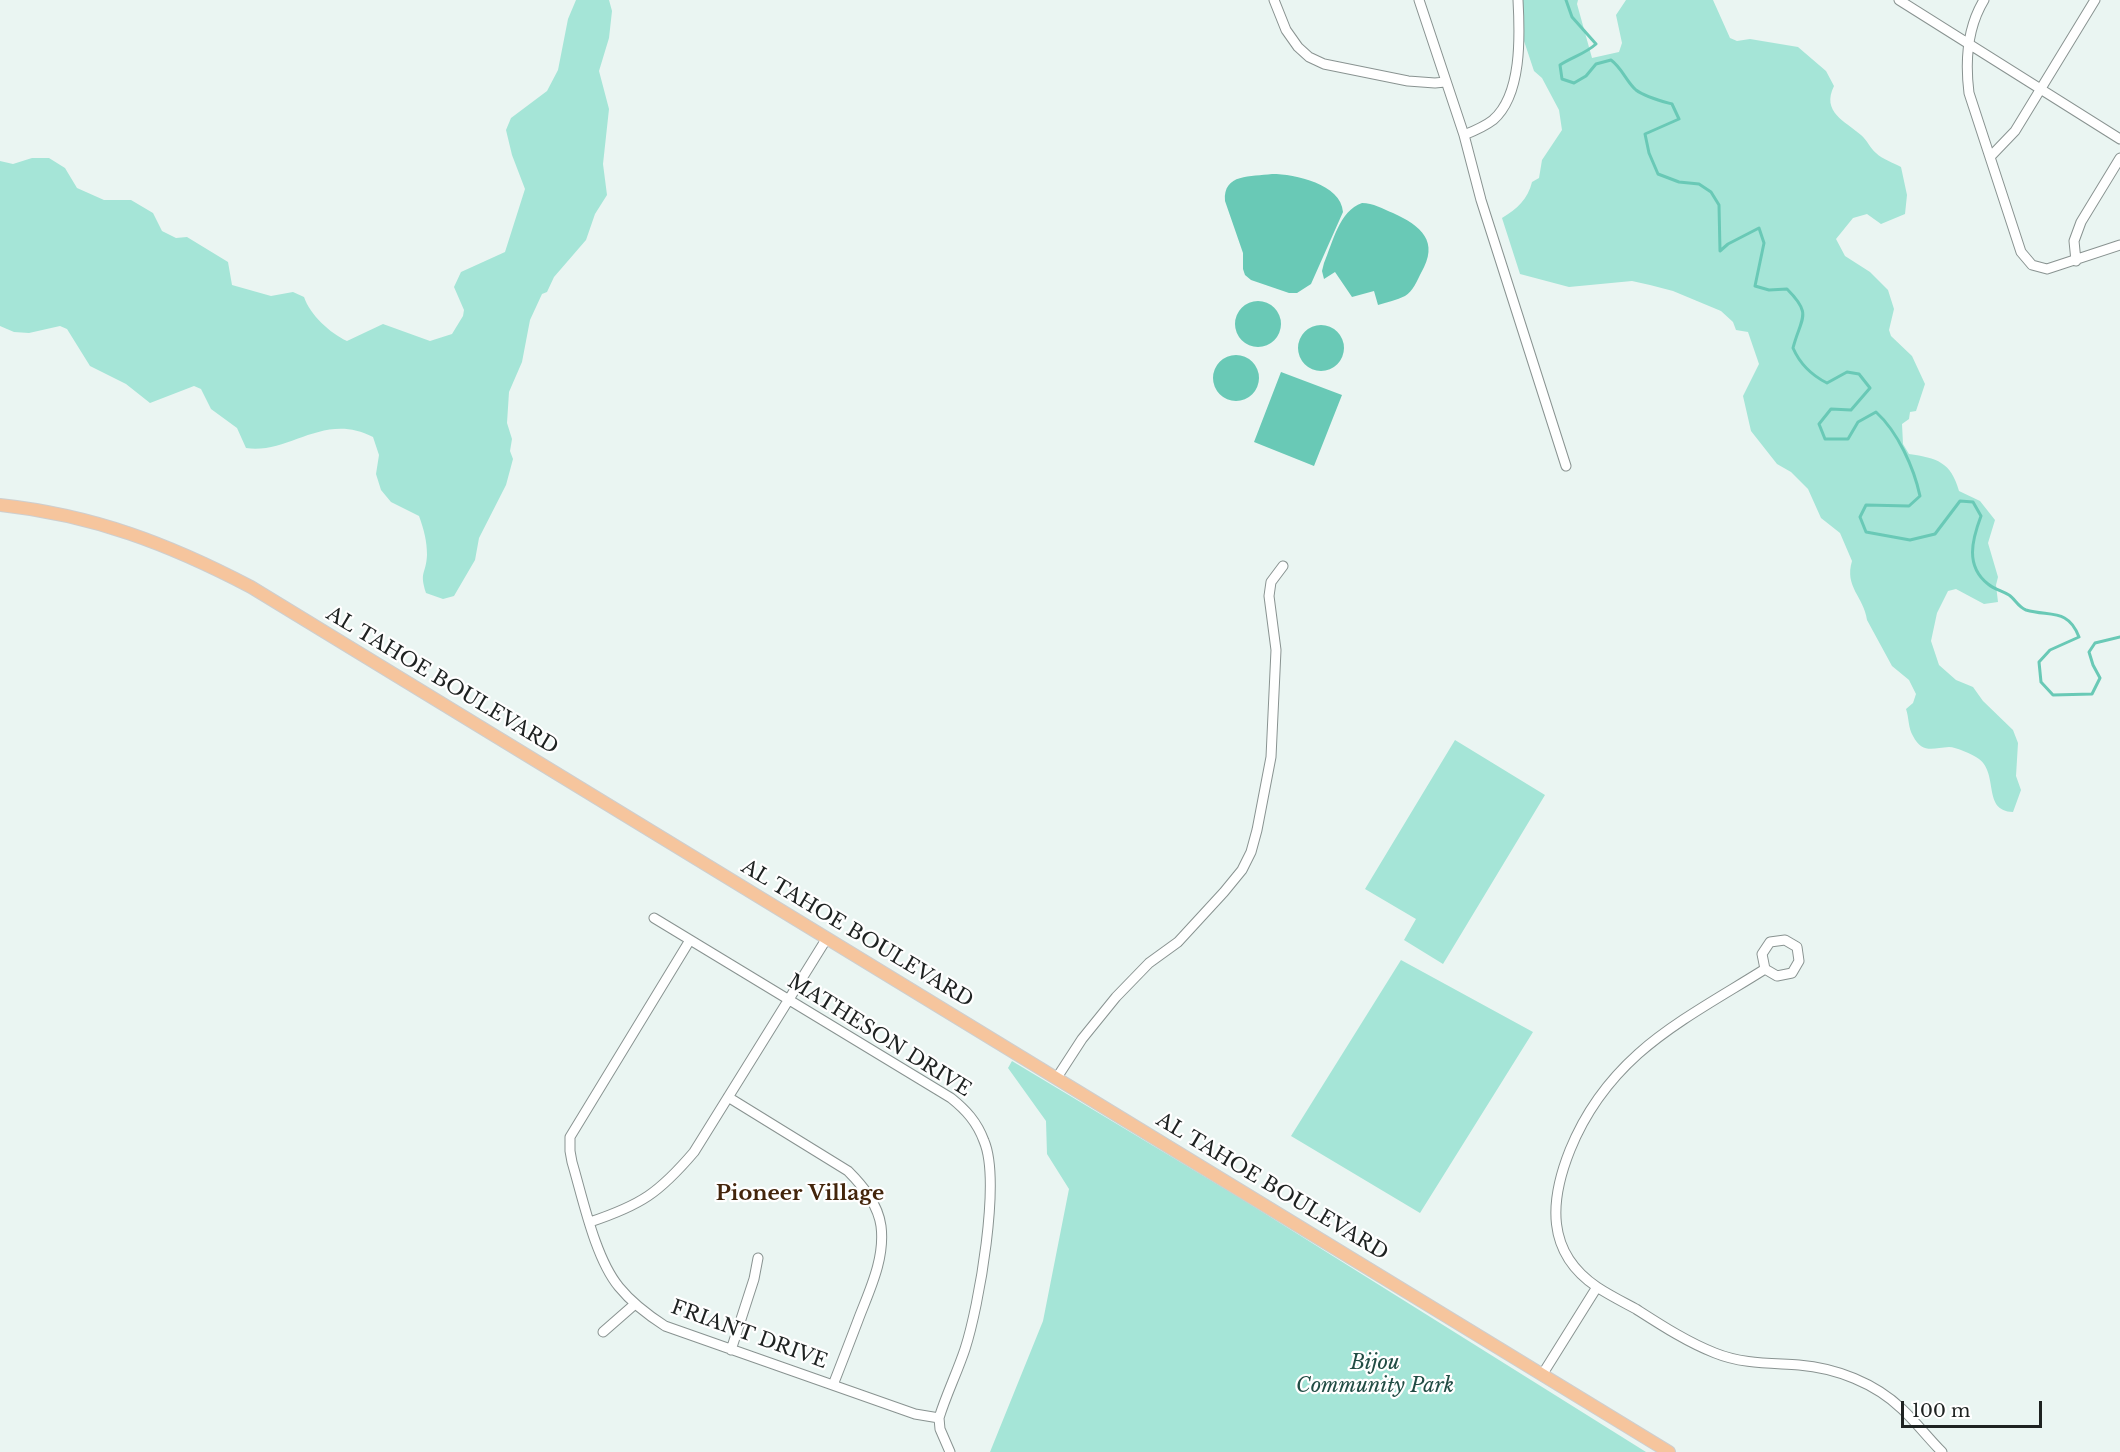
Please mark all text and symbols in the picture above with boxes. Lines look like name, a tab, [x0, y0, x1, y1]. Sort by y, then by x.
street label: AL TAHOE BOULEVARD	[322, 602, 562, 760]
street label: AL TAHOE BOULEVARD	[737, 855, 977, 1013]
street label: MATHESON DRIVE	[783, 970, 975, 1102]
street label: AL TAHOE BOULEVARD	[1152, 1108, 1392, 1266]
district label: Pioneer Village	[716, 1181, 884, 1207]
street label: FRIANT DRIVE	[668, 1296, 830, 1374]
park label: Bijou Community Park	[1296, 1351, 1454, 1398]
scale bar	[1904, 1389, 2045, 1427]
text: 100 m	[1912, 1400, 1970, 1422]

